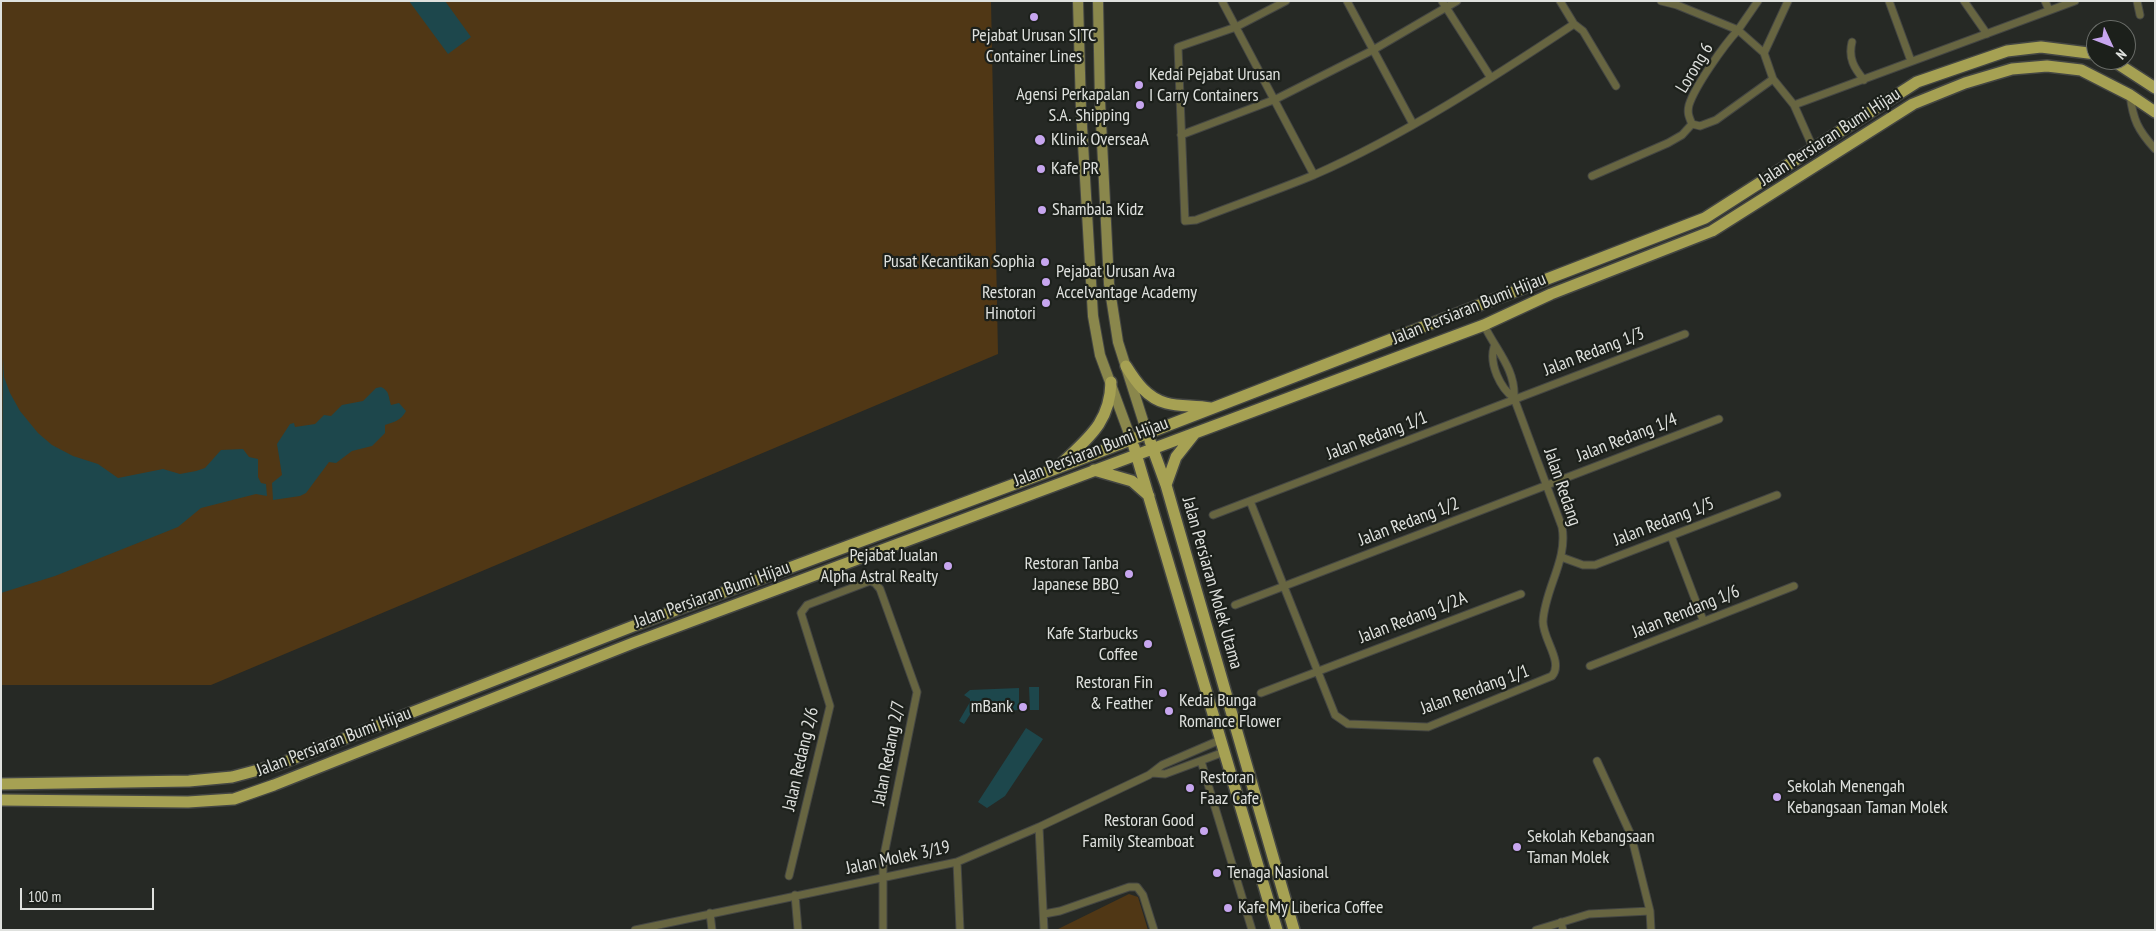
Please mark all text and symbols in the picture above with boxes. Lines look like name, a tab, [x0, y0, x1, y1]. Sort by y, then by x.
marker: Pejabat Urusan SITC Container Lines	[1028, 11, 1040, 23]
north arrow	[2086, 20, 2136, 70]
place label: Pejabat Urusan SITC Container Lines	[972, 25, 1096, 68]
street label: Lorong 6	[1672, 39, 1718, 97]
text: N	[2112, 46, 2130, 63]
place label: Kedai Pejabat Urusan I Carry Containers	[1149, 64, 1281, 106]
marker: Kedai Pejabat Urusan I Carry Containers	[1133, 79, 1145, 91]
street label: Jalan Persiaran Bumi Hijau	[1755, 83, 1905, 191]
place label: Agensi Perkapalan S.A. Shipping	[1016, 84, 1130, 126]
marker: Agensi Perkapalan S.A. Shipping	[1134, 99, 1146, 111]
place label: Klinik OverseaA	[1051, 129, 1149, 151]
marker: Klinik OverseaA	[1033, 133, 1047, 147]
place label: Kafe PR	[1051, 158, 1099, 180]
marker: Kafe PR	[1035, 163, 1047, 175]
place label: Shambala Kidz	[1052, 199, 1144, 221]
marker: Shambala Kidz	[1036, 204, 1048, 216]
place label: Pusat Kecantikan Sophia	[883, 251, 1035, 273]
marker: Pusat Kecantikan Sophia	[1039, 256, 1051, 268]
place label: Pejabat Urusan Ava Accelvantage Academy	[1056, 261, 1197, 304]
street label: Jalan Persiaran Bumi Hijau	[1389, 268, 1549, 350]
marker: Pejabat Urusan Ava Accelvantage Academy	[1040, 276, 1052, 288]
place label: Restoran Hinotori	[982, 282, 1036, 324]
marker: Restoran Hinotori	[1040, 297, 1052, 309]
street label: Jalan Redang 1/3	[1541, 323, 1647, 381]
street label: Jalan Redang 1/1	[1324, 407, 1430, 465]
street label: Jalan Redang 1/4	[1574, 409, 1680, 467]
street label: Jalan Persiaran Bumi Hijau	[1011, 413, 1171, 491]
street label: Jalan Redang	[1539, 445, 1585, 529]
street label: Jalan Redang 1/2	[1356, 493, 1462, 551]
street label: Jalan Redang 1/5	[1611, 493, 1717, 551]
street label: Jalan Persiaran Molek Utama	[1177, 495, 1247, 671]
place label: Pejabat Jualan Alpha Astral Realty	[820, 545, 938, 588]
place label: Restoran Tanba Japanese BBQ	[1024, 553, 1119, 596]
street label: Jalan Persiaran Bumi Hijau	[631, 557, 793, 633]
marker: Pejabat Jualan Alpha Astral Realty	[942, 560, 954, 572]
marker: Restoran Tanba Japanese BBQ	[1123, 568, 1135, 580]
street label: Jalan Rendang 1/6	[1629, 581, 1743, 643]
street label: Jalan Redang 1/2A	[1356, 587, 1470, 649]
place label: Kafe Starbucks Coffee	[1047, 623, 1138, 666]
marker: Kafe Starbucks Coffee	[1142, 638, 1154, 650]
street label: Jalan Rendang 1/1	[1418, 660, 1532, 720]
place label: Restoran Fin & Feather	[1076, 672, 1153, 714]
marker: Restoran Fin & Feather	[1157, 687, 1169, 699]
place label: Kedai Bunga Romance Flower	[1179, 690, 1281, 732]
place label: mBank	[971, 696, 1013, 718]
street label: Jalan Redang 2/7	[868, 699, 910, 807]
marker: mBank	[1017, 701, 1029, 713]
street label: Jalan Persiaran Bumi Hijau	[254, 703, 414, 781]
street label: Jalan Redang 2/6	[779, 705, 823, 813]
marker: Kedai Bunga Romance Flower	[1163, 705, 1175, 717]
place label: Restoran Faaz Cafe	[1200, 767, 1259, 810]
place label: Sekolah Menengah Kebangsaan Taman Molek	[1787, 776, 1948, 819]
marker: Restoran Faaz Cafe	[1184, 782, 1196, 794]
marker: Sekolah Menengah Kebangsaan Taman Molek	[1771, 791, 1783, 803]
place label: Restoran Good Family Steamboat	[1082, 810, 1194, 852]
marker: Restoran Good Family Steamboat	[1198, 825, 1210, 837]
place label: Sekolah Kebangsaan Taman Molek	[1527, 826, 1655, 869]
street label: Jalan Molek 3/19	[844, 836, 952, 880]
marker: Sekolah Kebangsaan Taman Molek	[1511, 841, 1523, 853]
place label: Tenaga Nasional	[1227, 862, 1328, 884]
marker: Tenaga Nasional	[1211, 867, 1223, 879]
scale bar	[22, 878, 156, 910]
text: 100 m	[28, 887, 61, 906]
place label: Kafe My Liberica Coffee	[1238, 897, 1384, 919]
marker: Kafe My Liberica Coffee	[1222, 902, 1234, 914]

